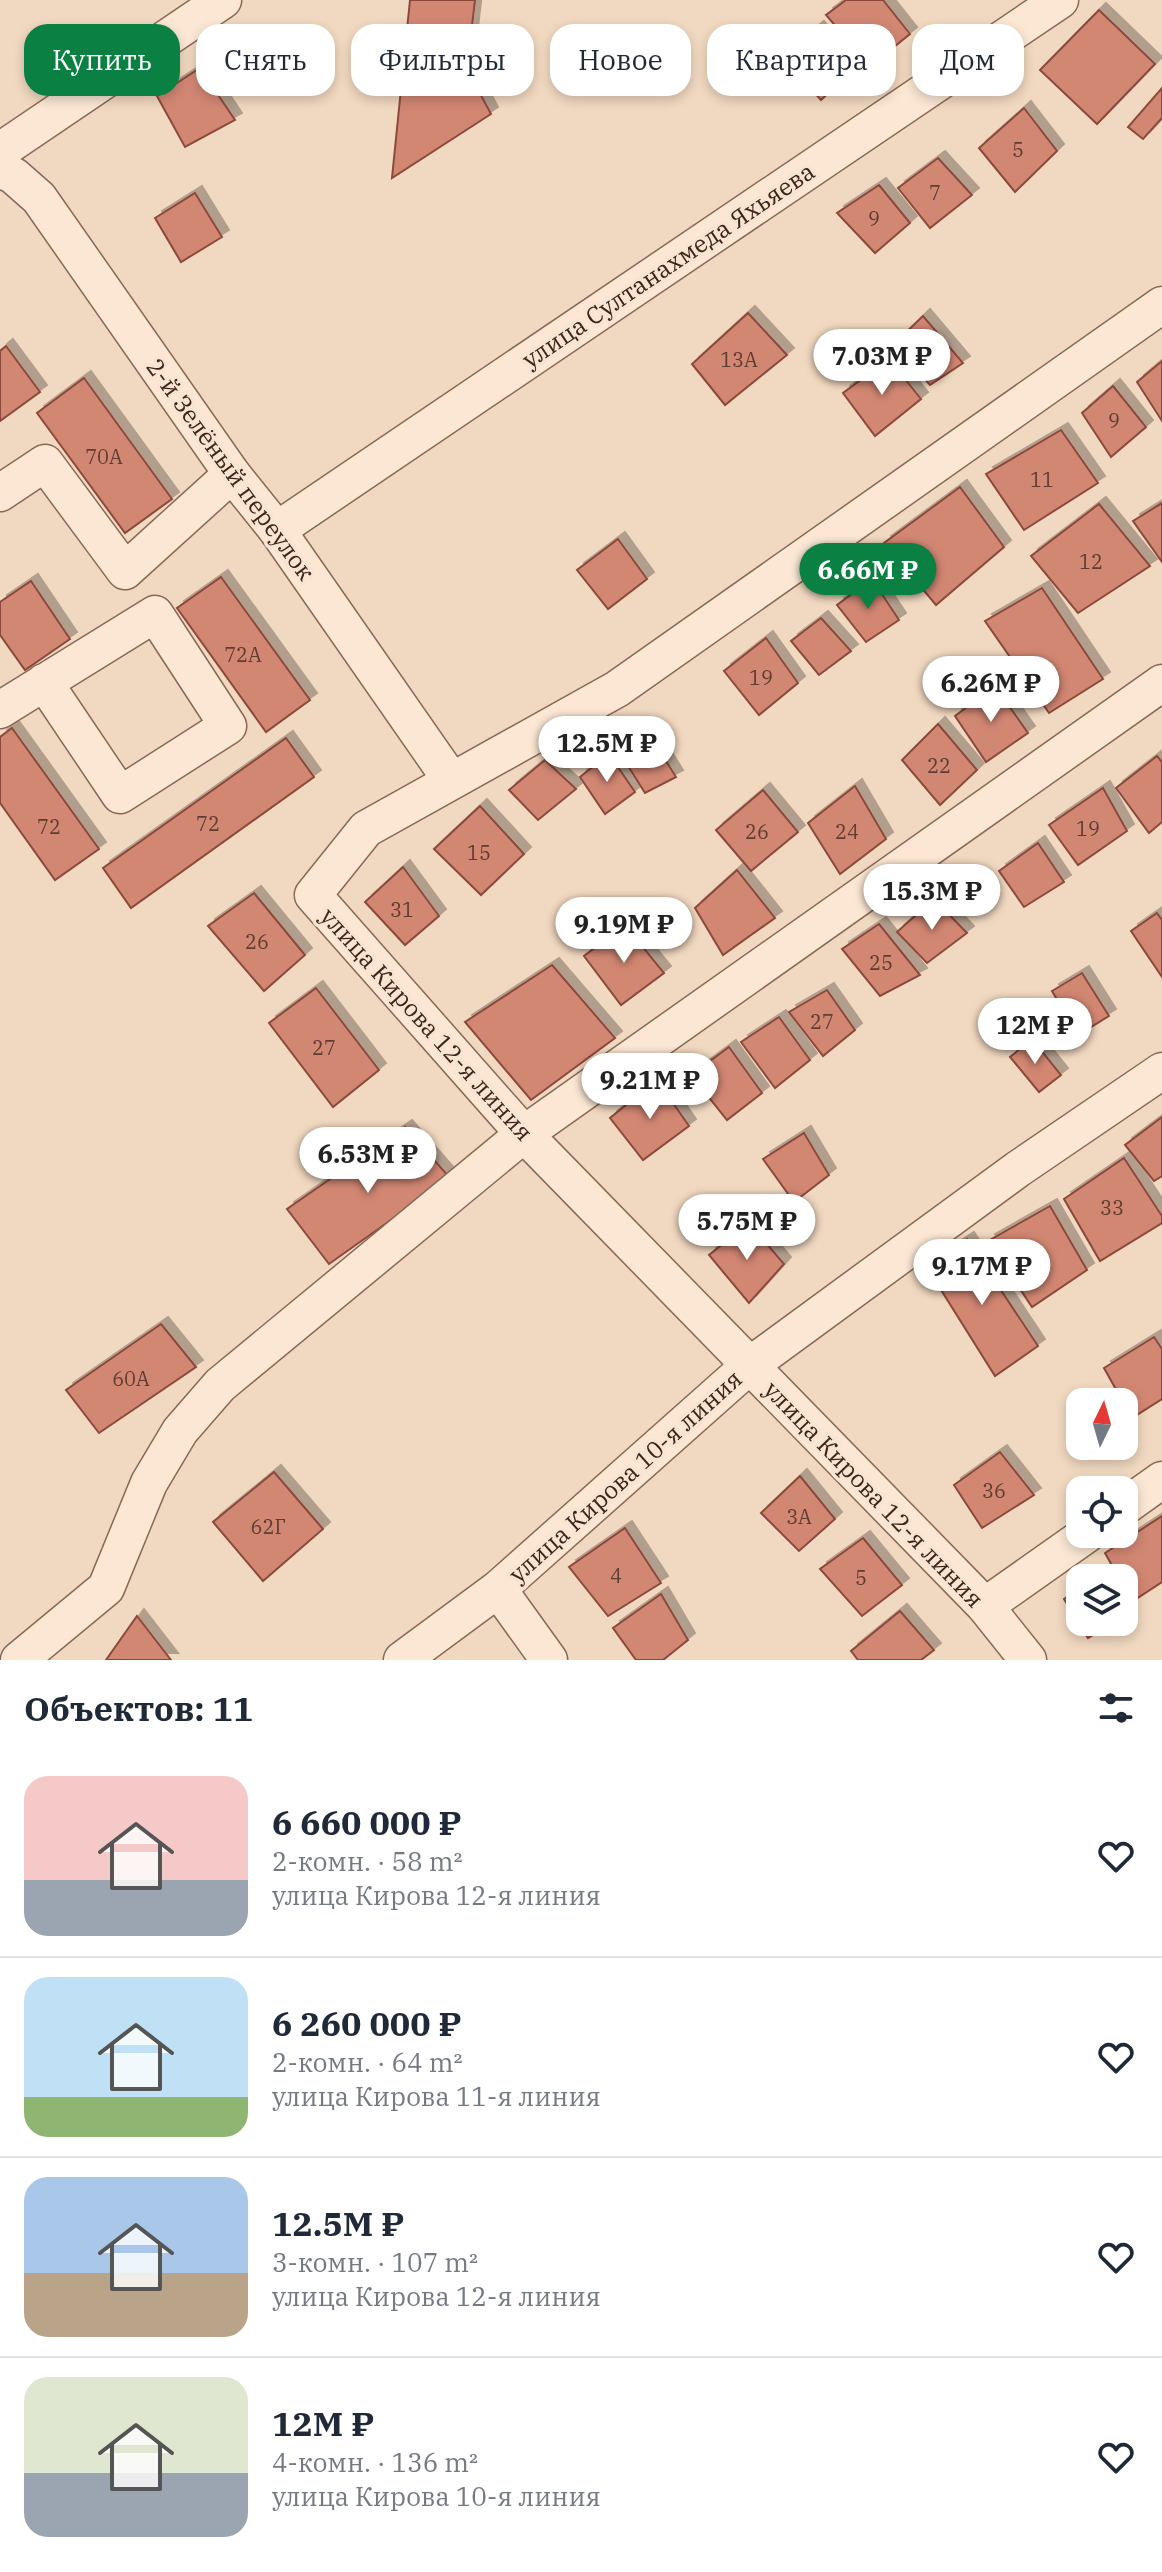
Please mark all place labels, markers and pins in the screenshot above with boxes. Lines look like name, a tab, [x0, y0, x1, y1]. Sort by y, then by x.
pin: 7.03M ₽	[808, 329, 956, 397]
pin: 6.66M ₽	[794, 543, 942, 611]
pin: 6.26M ₽	[917, 656, 1065, 724]
pin: 12.5M ₽	[533, 716, 681, 784]
pin: 15.3M ₽	[858, 864, 1006, 932]
pin: 9.19M ₽	[550, 897, 698, 965]
pin: 12M ₽	[979, 998, 1091, 1066]
pin: 9.21M ₽	[576, 1053, 724, 1121]
pin: 6.53M ₽	[294, 1127, 442, 1195]
pin: 5.75M ₽	[673, 1194, 821, 1262]
pin: 9.17M ₽	[908, 1239, 1056, 1307]

